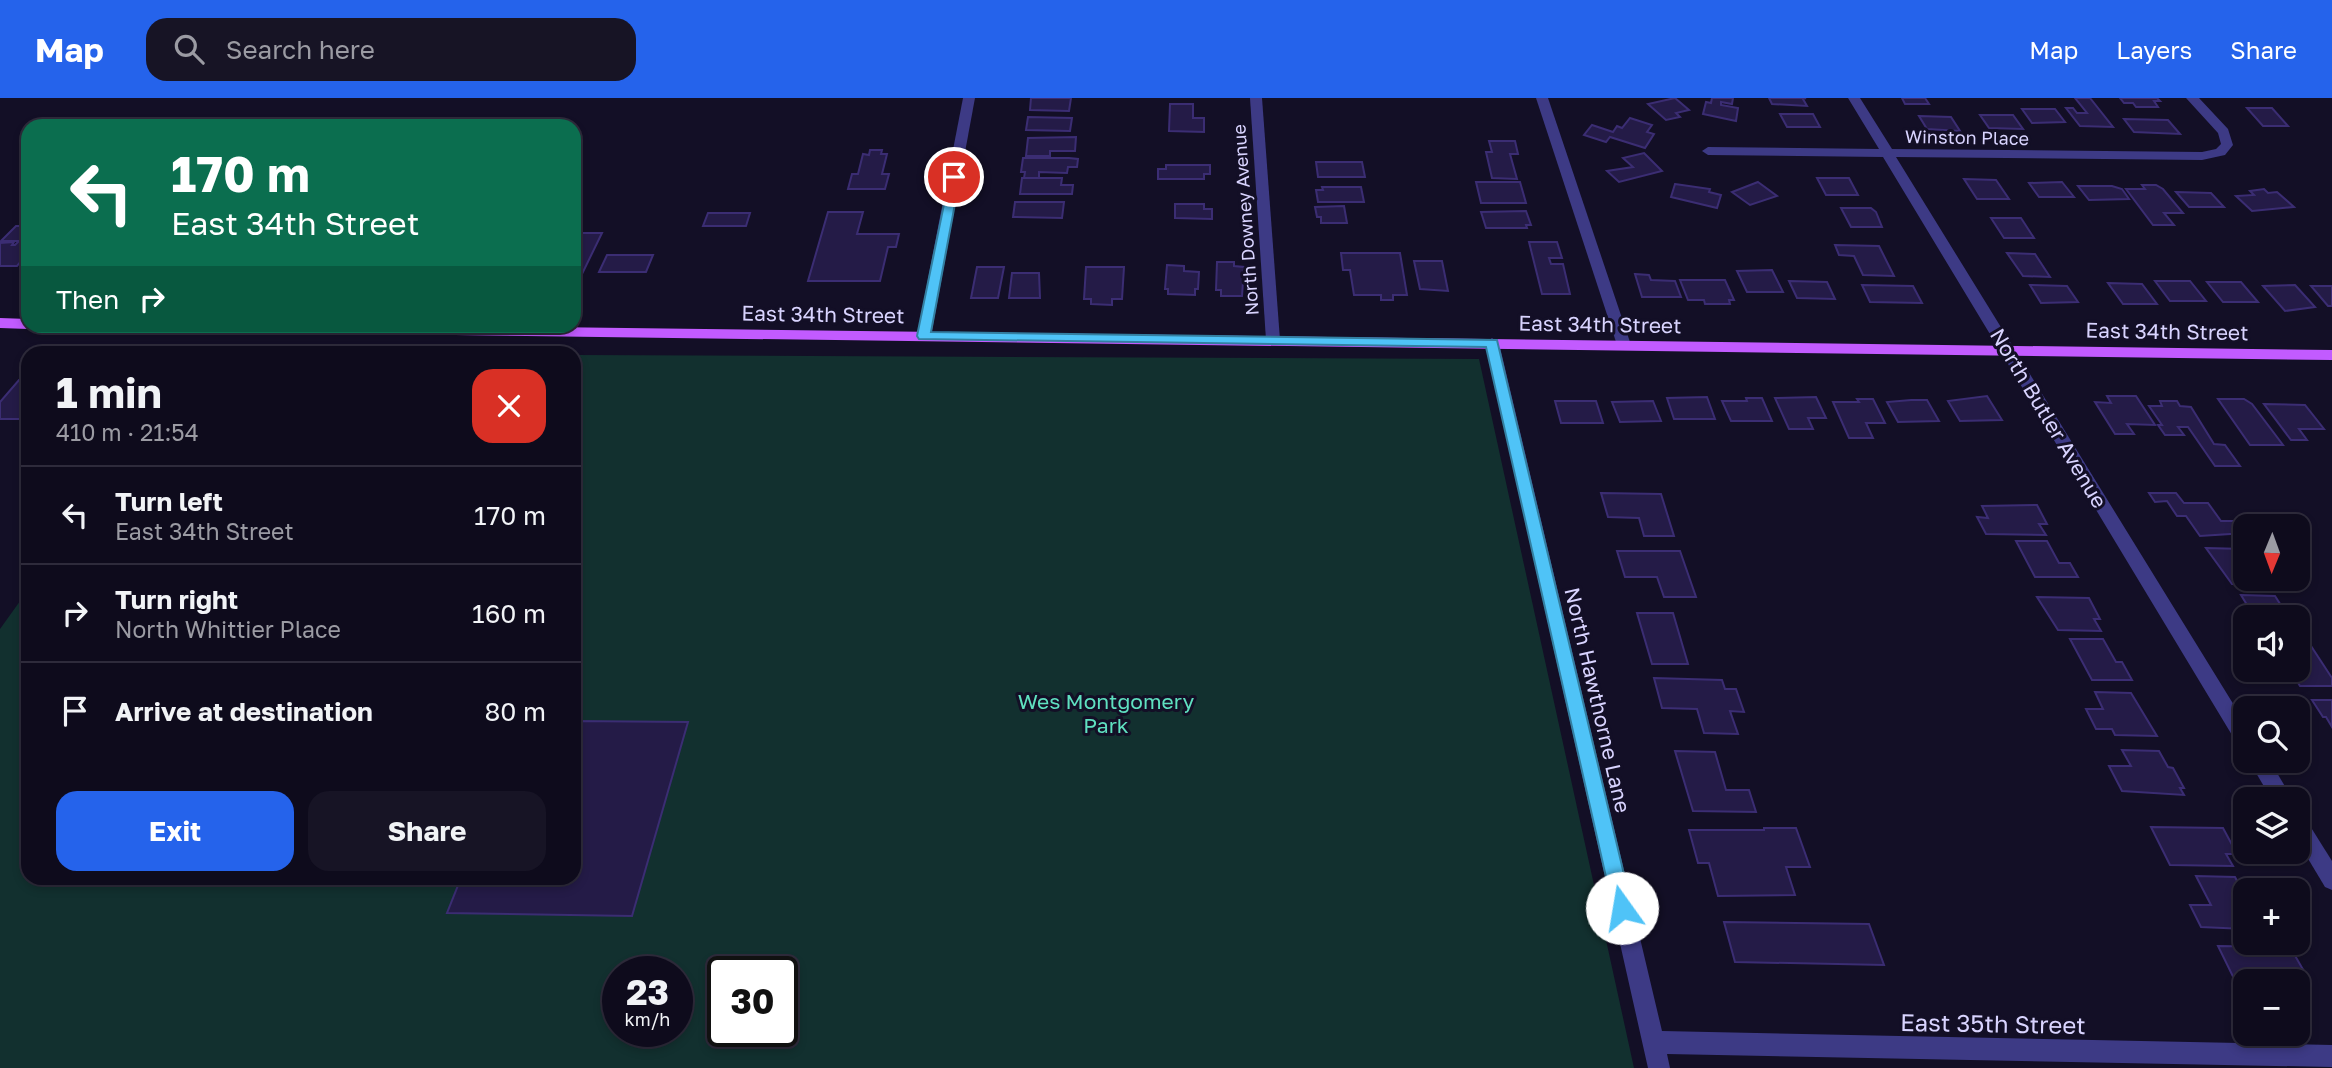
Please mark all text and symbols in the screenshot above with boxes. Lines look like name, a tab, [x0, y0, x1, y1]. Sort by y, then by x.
search box	[146, 18, 636, 81]
text: Map	[35, 30, 104, 69]
icon: search	[170, 30, 208, 68]
text: Search here	[226, 34, 375, 65]
text: Map	[2029, 35, 2078, 64]
text: Layers	[2116, 35, 2192, 64]
text: Share	[2230, 35, 2297, 64]
street label: North Downey Avenue	[1227, 124, 1263, 316]
street label: Winston Place	[1905, 125, 2029, 149]
text: 170 m	[171, 144, 310, 203]
icon: left	[56, 147, 147, 238]
pin	[924, 147, 984, 207]
icon: arrive	[935, 158, 973, 196]
text: East 34th Street	[171, 204, 419, 242]
icon: right	[133, 280, 171, 318]
text: Then	[56, 284, 119, 315]
street label: East 34th Street	[741, 300, 905, 328]
street label: East 34th Street	[1518, 310, 1682, 338]
street label: East 34th Street	[2085, 317, 2249, 345]
street label: North Butler Avenue	[1985, 323, 2113, 513]
text: 1 min	[56, 367, 162, 417]
button: close	[472, 369, 546, 443]
text: 410 m · 21:54	[56, 418, 199, 446]
text: Turn left	[115, 486, 223, 517]
icon: left	[56, 496, 94, 534]
text: 170 m	[474, 500, 546, 531]
north arrow	[2233, 514, 2310, 592]
map controls	[2233, 514, 2310, 1046]
text: East 34th Street	[115, 517, 294, 545]
text: Turn right	[115, 584, 238, 615]
street label: North Hawthorne Lane	[1559, 585, 1637, 815]
icon: right	[56, 594, 94, 632]
text: 160 m	[472, 598, 546, 629]
button: sound	[2233, 605, 2310, 682]
text: North Whittier Place	[115, 615, 341, 643]
park label: Wes Montgomery Park	[1018, 688, 1194, 738]
icon: arrive	[56, 692, 94, 730]
text: Arrive at destination	[115, 696, 373, 727]
text: 80 m	[485, 696, 546, 727]
button: search	[2233, 696, 2310, 773]
button: layers	[2233, 787, 2310, 864]
button: Exit	[56, 791, 294, 871]
button: Share	[308, 791, 546, 871]
position arrow	[1585, 871, 1659, 945]
button: +	[2233, 878, 2310, 955]
speed limit sign: 30	[707, 956, 798, 1047]
button: −	[2233, 969, 2310, 1046]
text: 23	[626, 971, 669, 1013]
street label: East 35th Street	[1900, 1007, 2086, 1039]
text: km/h	[625, 1008, 670, 1030]

